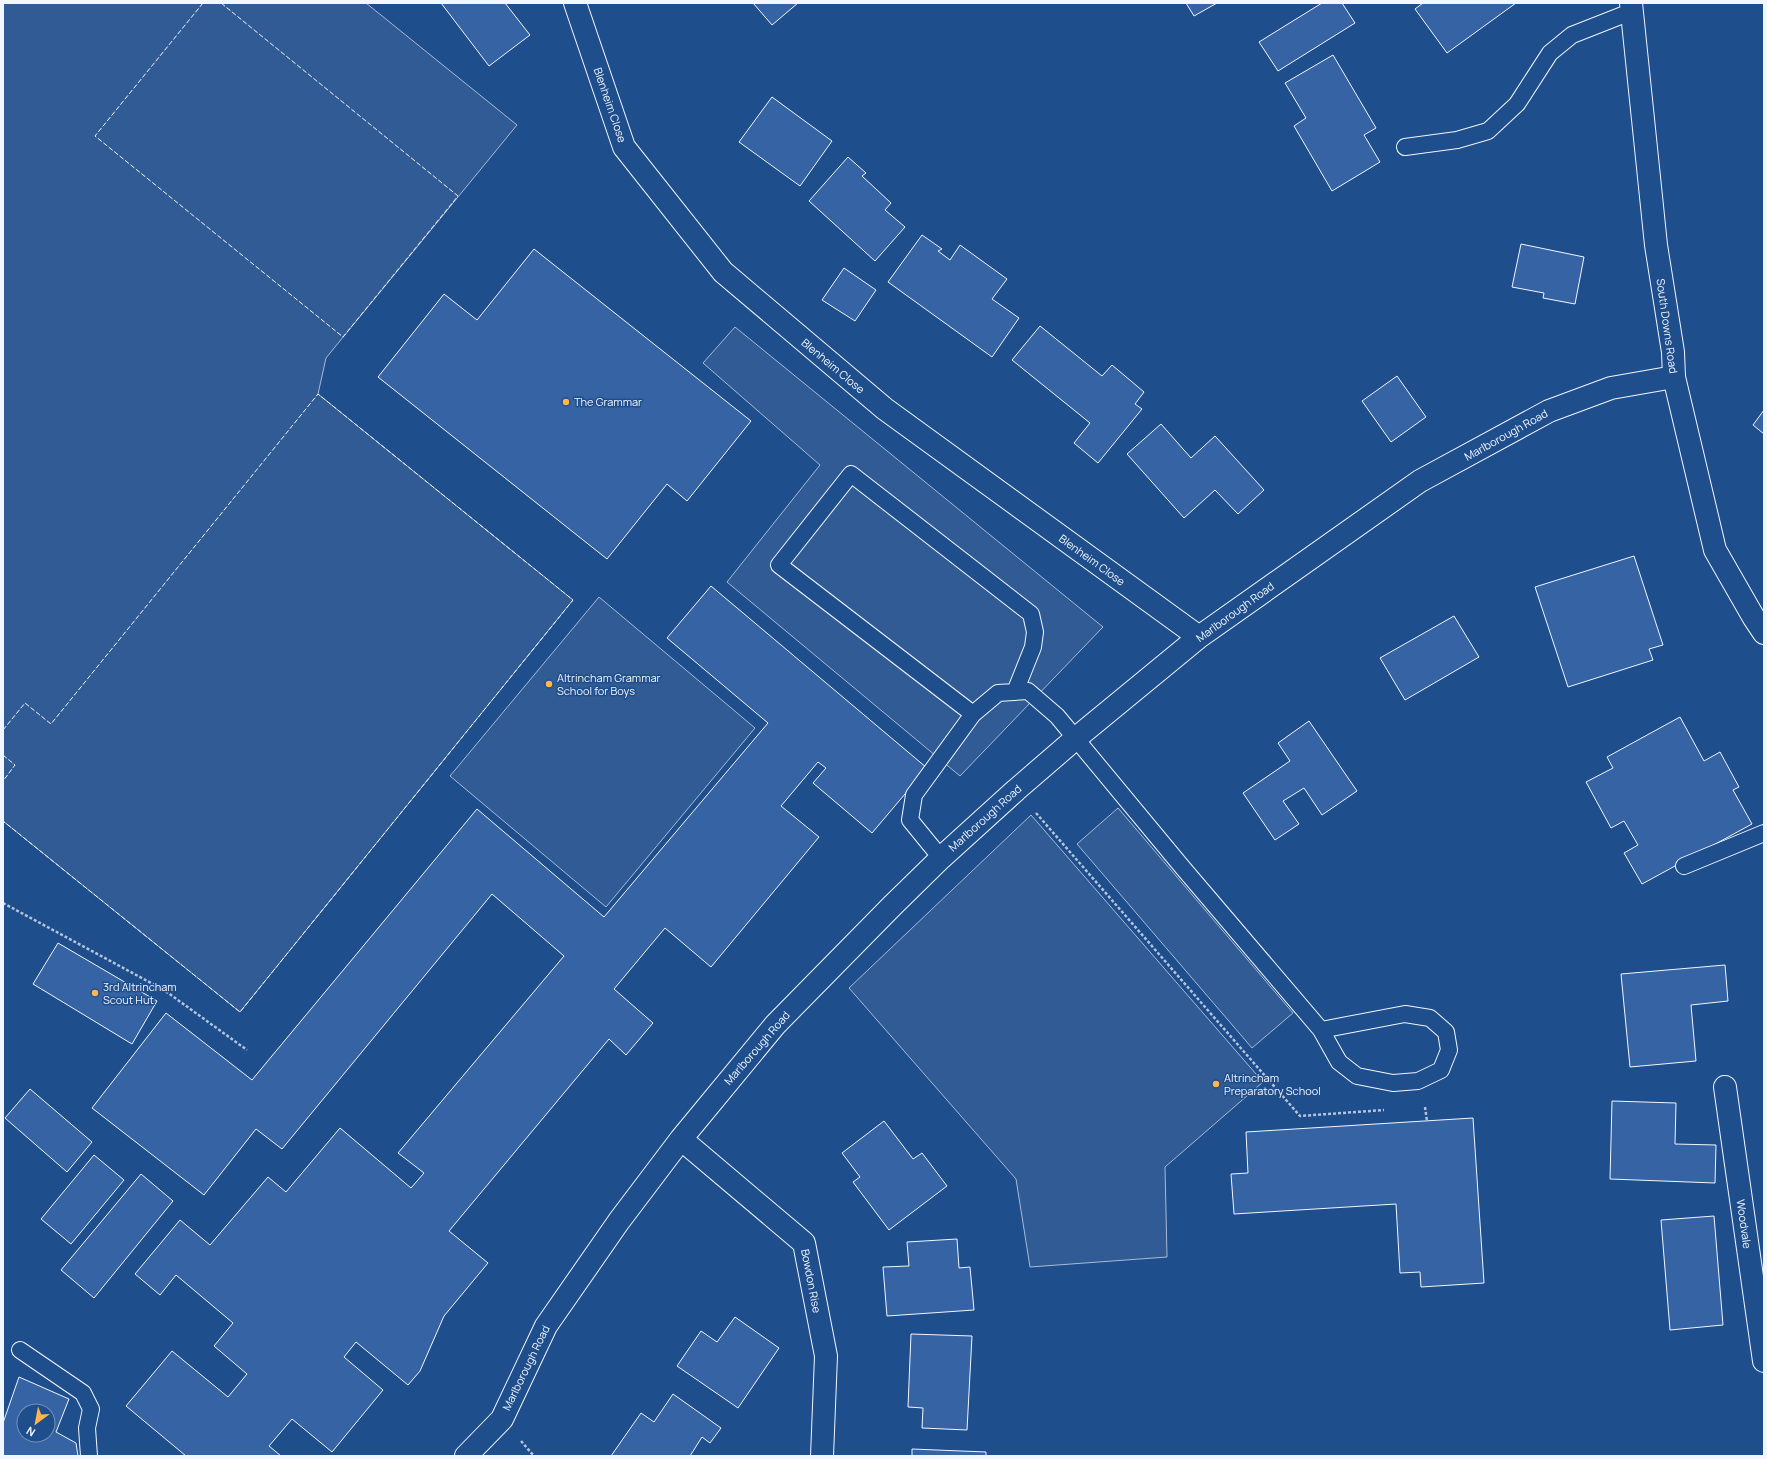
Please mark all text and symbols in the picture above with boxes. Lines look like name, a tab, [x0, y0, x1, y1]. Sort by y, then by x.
street label: Blenheim Close	[591, 65, 630, 145]
street label: South Downs Road	[1653, 278, 1682, 374]
street label: Blenheim Close	[799, 335, 869, 397]
place label: The Grammar	[574, 394, 642, 409]
marker: The Grammar	[561, 397, 571, 407]
street label: Marlborough Road	[1461, 405, 1550, 464]
street label: Blenheim Close	[1056, 531, 1129, 589]
street label: Marlborough Road	[1193, 578, 1277, 645]
place label: Altrincham Grammar School for Boys	[557, 670, 661, 698]
marker: Altrincham Grammar School for Boys	[544, 679, 554, 689]
street label: Marlborough Road	[945, 781, 1024, 854]
place label: 3rd Altrincham Scout Hut	[103, 979, 177, 1007]
marker: 3rd Altrincham Scout Hut	[90, 988, 100, 998]
street label: Marlborough Road	[720, 1008, 793, 1088]
place label: Altrincham Preparatory School	[1224, 1070, 1321, 1098]
marker: Altrincham Preparatory School	[1211, 1079, 1221, 1089]
street label: Woodvale	[1734, 1198, 1755, 1250]
street label: Bowdon Rise	[798, 1248, 825, 1315]
street label: Marlborough Road	[498, 1323, 553, 1413]
north arrow	[16, 1403, 56, 1443]
text: N	[23, 1423, 38, 1440]

